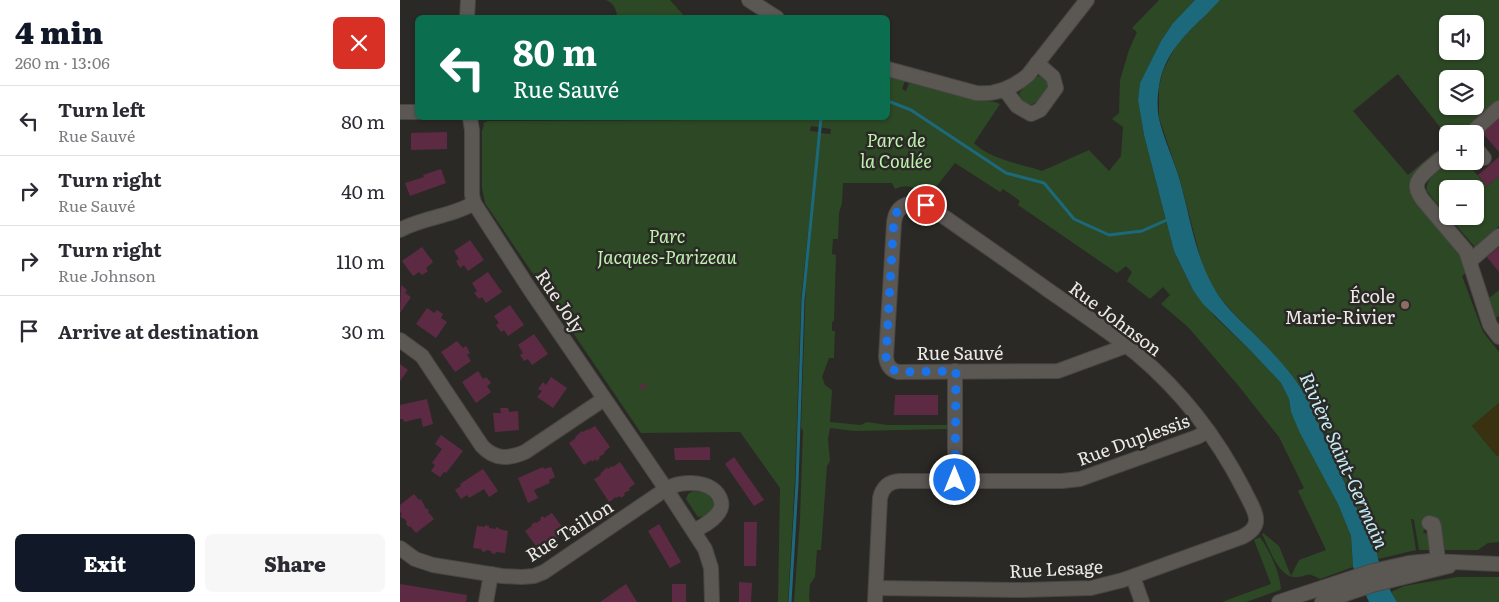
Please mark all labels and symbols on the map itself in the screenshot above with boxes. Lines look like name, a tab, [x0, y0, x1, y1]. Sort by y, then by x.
park label: Parc de la Coulée	[860, 126, 932, 174]
pin	[905, 184, 947, 226]
park label: Parc Jacques-Parizeau	[597, 222, 737, 270]
street label: Rue Joly	[530, 264, 593, 339]
street label: Rue Johnson	[1064, 274, 1168, 362]
place label: École Marie-Rivier	[1285, 282, 1395, 330]
marker: École Marie-Rivier	[1399, 299, 1411, 311]
street label: Rue Sauvé	[917, 339, 1003, 366]
water label: Rivière Saint-Germain	[1293, 367, 1397, 553]
street label: Rue Duplessis	[1073, 406, 1193, 472]
position arrow	[928, 453, 980, 505]
street label: Rue Taillon	[520, 492, 618, 568]
street label: Rue Lesage	[1008, 552, 1104, 584]

